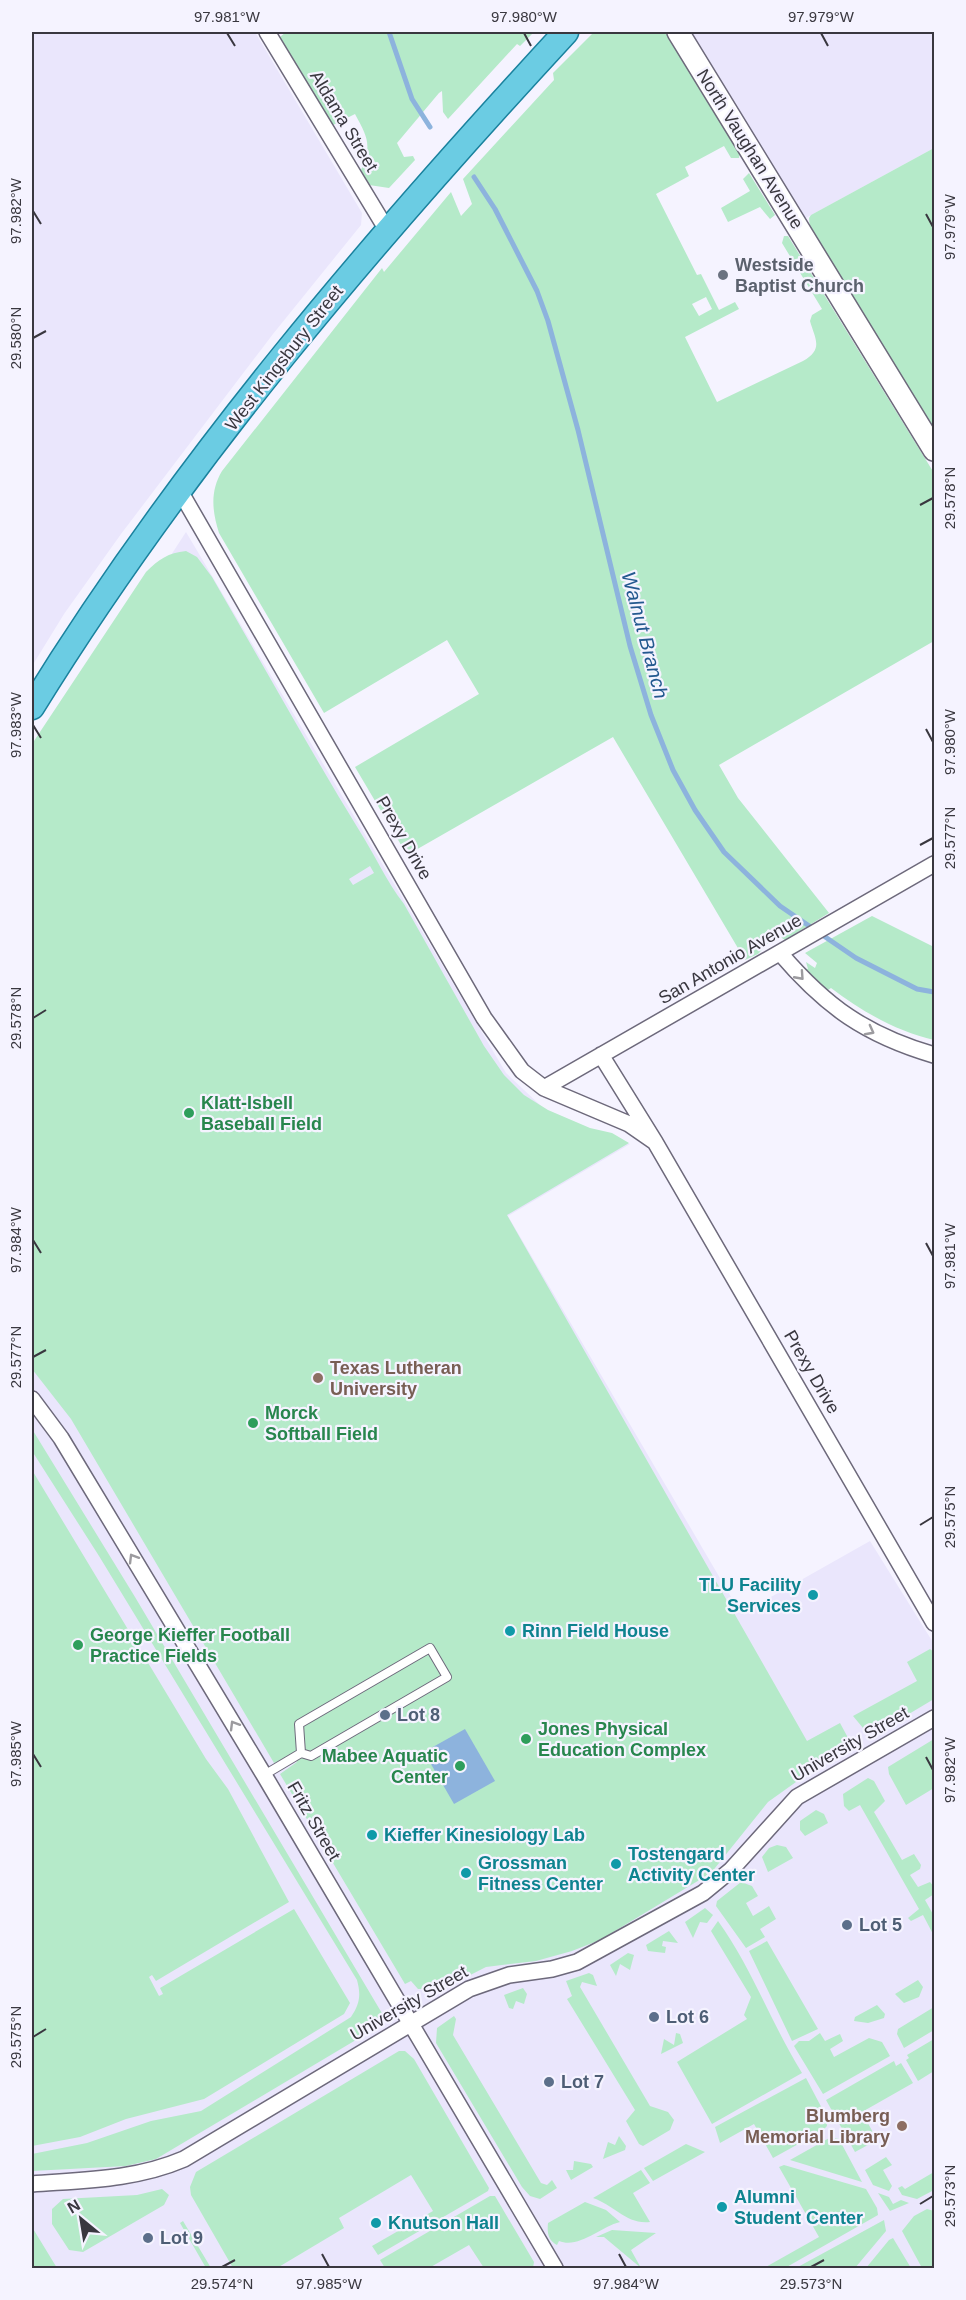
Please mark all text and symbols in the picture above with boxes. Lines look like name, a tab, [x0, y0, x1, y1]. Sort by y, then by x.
text: 97.981°W	[194, 8, 261, 25]
text: 97.980°W	[491, 8, 558, 25]
text: 97.979°W	[788, 8, 855, 25]
street label: North Vaughan Avenue	[693, 65, 807, 233]
street label: Aldama Street	[306, 67, 382, 175]
text: 97.982°W	[7, 177, 24, 244]
text: 97.979°W	[941, 193, 958, 260]
place label: Westside Baptist Church	[735, 255, 864, 296]
marker: Westside Baptist Church	[716, 268, 730, 282]
street label: West Kingsbury Street	[221, 281, 347, 435]
text: 29.580°N	[7, 307, 24, 369]
text: 29.578°N	[941, 467, 958, 529]
water label: Walnut Branch	[617, 569, 673, 701]
text: 97.983°W	[7, 691, 24, 758]
text: 97.980°W	[941, 708, 958, 775]
street label: Prexy Drive	[372, 793, 436, 883]
text: 29.577°N	[941, 807, 958, 869]
street label: San Antonio Avenue	[655, 910, 805, 1008]
one-way arrow	[793, 969, 804, 980]
text: 29.578°N	[7, 987, 24, 1049]
one-way arrow	[863, 1024, 874, 1035]
place label: Klatt-Isbell Baseball Field	[201, 1093, 322, 1134]
marker: Klatt-Isbell Baseball Field	[182, 1106, 196, 1120]
text: 97.984°W	[7, 1206, 24, 1273]
text: 97.981°W	[941, 1222, 958, 1289]
text: 29.577°N	[7, 1326, 24, 1388]
street label: Prexy Drive	[780, 1327, 844, 1417]
place label: Texas Lutheran University	[330, 1358, 462, 1399]
marker: Texas Lutheran University	[311, 1371, 325, 1385]
place label: Morck Softball Field	[265, 1403, 378, 1444]
marker: Morck Softball Field	[246, 1416, 260, 1430]
text: 29.575°N	[941, 1486, 958, 1548]
one-way arrow	[129, 1554, 141, 1564]
place label: TLU Facility Services	[699, 1575, 801, 1616]
marker: TLU Facility Services	[806, 1588, 820, 1602]
place label: Rinn Field House	[522, 1621, 669, 1641]
marker: Rinn Field House	[503, 1624, 517, 1638]
place label: George Kieffer Football Practice Fields	[90, 1625, 290, 1666]
marker: George Kieffer Football Practice Fields	[71, 1638, 85, 1652]
street label: University Street	[788, 1702, 912, 1786]
place label: Lot 8	[397, 1705, 440, 1725]
marker: Lot 8	[378, 1708, 392, 1722]
place label: Jones Physical Education Complex	[538, 1719, 706, 1760]
text: 97.985°W	[7, 1720, 24, 1787]
one-way arrow	[229, 1721, 241, 1731]
marker: Jones Physical Education Complex	[519, 1732, 533, 1746]
text: 97.982°W	[941, 1736, 958, 1803]
place label: Mabee Aquatic Center	[322, 1746, 448, 1787]
marker: Mabee Aquatic Center	[453, 1759, 467, 1773]
street label: Fritz Street	[283, 1778, 345, 1864]
place label: Kieffer Kinesiology Lab	[384, 1825, 585, 1845]
marker: Kieffer Kinesiology Lab	[365, 1828, 379, 1842]
place label: Tostengard Activity Center	[628, 1844, 755, 1885]
place label: Grossman Fitness Center	[478, 1853, 603, 1894]
marker: Tostengard Activity Center	[609, 1857, 623, 1871]
marker: Grossman Fitness Center	[459, 1866, 473, 1880]
place label: Lot 5	[859, 1915, 902, 1935]
marker: Lot 5	[840, 1918, 854, 1932]
street label: University Street	[347, 1961, 471, 2045]
text: 29.575°N	[7, 2006, 24, 2068]
place label: Lot 6	[666, 2007, 709, 2027]
marker: Lot 6	[647, 2010, 661, 2024]
place label: Lot 7	[561, 2072, 604, 2092]
marker: Lot 7	[542, 2075, 556, 2089]
place label: Blumberg Memorial Library	[745, 2106, 890, 2147]
marker: Blumberg Memorial Library	[895, 2119, 909, 2133]
text: 29.573°N	[941, 2165, 958, 2227]
place label: Alumni Student Center	[734, 2187, 863, 2228]
north arrow	[51, 2189, 111, 2249]
text: N	[64, 2196, 83, 2217]
marker: Alumni Student Center	[715, 2200, 729, 2214]
place label: Knutson Hall	[388, 2213, 499, 2233]
marker: Knutson Hall	[369, 2216, 383, 2230]
place label: Lot 9	[160, 2228, 203, 2248]
marker: Lot 9	[141, 2231, 155, 2245]
text: 29.574°N	[191, 2275, 253, 2292]
text: 97.985°W	[296, 2275, 363, 2292]
text: 97.984°W	[593, 2275, 660, 2292]
text: 29.573°N	[780, 2275, 842, 2292]

